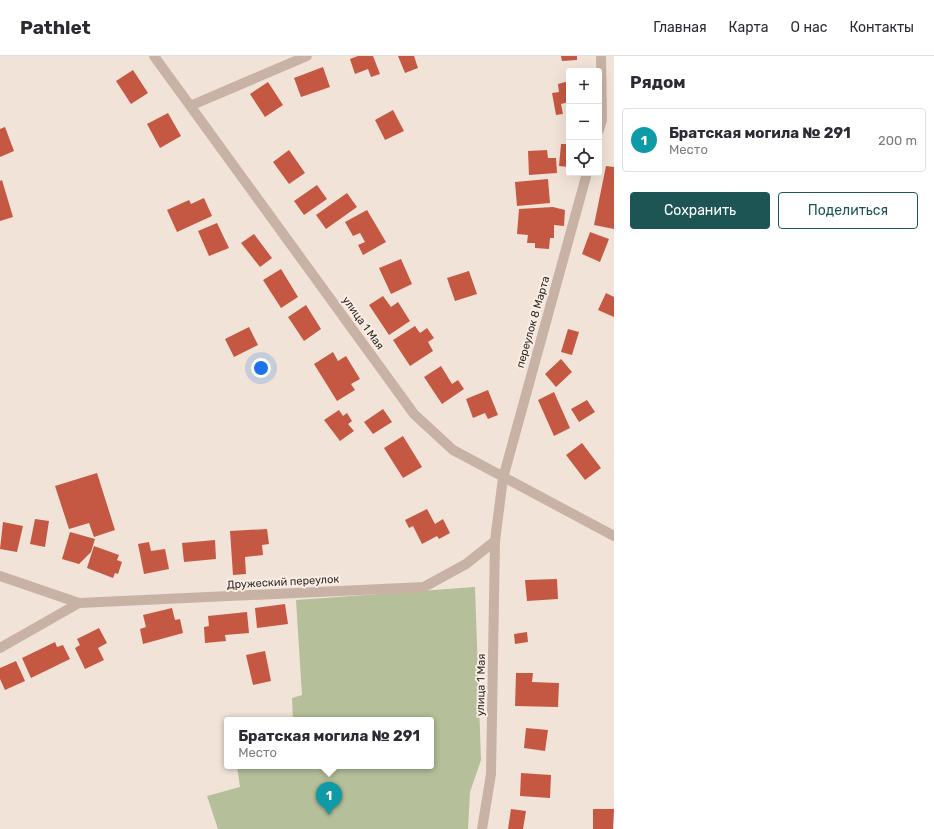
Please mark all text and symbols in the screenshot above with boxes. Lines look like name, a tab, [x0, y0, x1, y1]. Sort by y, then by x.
text: Pathlet	[20, 16, 91, 39]
text: Главная	[653, 19, 707, 36]
text: Карта	[729, 19, 769, 36]
text: О нас	[791, 19, 827, 36]
text: Контакты	[849, 19, 914, 36]
map controls	[566, 68, 602, 176]
button: +	[566, 68, 602, 104]
text: Рядом	[630, 72, 686, 92]
button: −	[566, 104, 602, 140]
text: Братская могила № 291	[669, 124, 851, 142]
text: 1	[641, 133, 647, 148]
text: 200 m	[878, 133, 917, 148]
button: locate	[566, 140, 602, 176]
text: Место	[669, 142, 708, 157]
button: Сохранить	[630, 192, 770, 229]
button: Поделиться	[778, 192, 918, 229]
street label: переулок 8 Марта	[514, 275, 552, 369]
street label: улица 1 Мая	[339, 294, 387, 352]
your location	[251, 358, 271, 378]
street label: Дружеский переулок	[226, 573, 340, 591]
street label: улица 1 Мая	[474, 654, 488, 716]
popup	[224, 717, 434, 769]
text: Братская могила № 291	[238, 727, 420, 745]
text: Место	[238, 745, 277, 760]
pin: 1	[316, 782, 342, 815]

